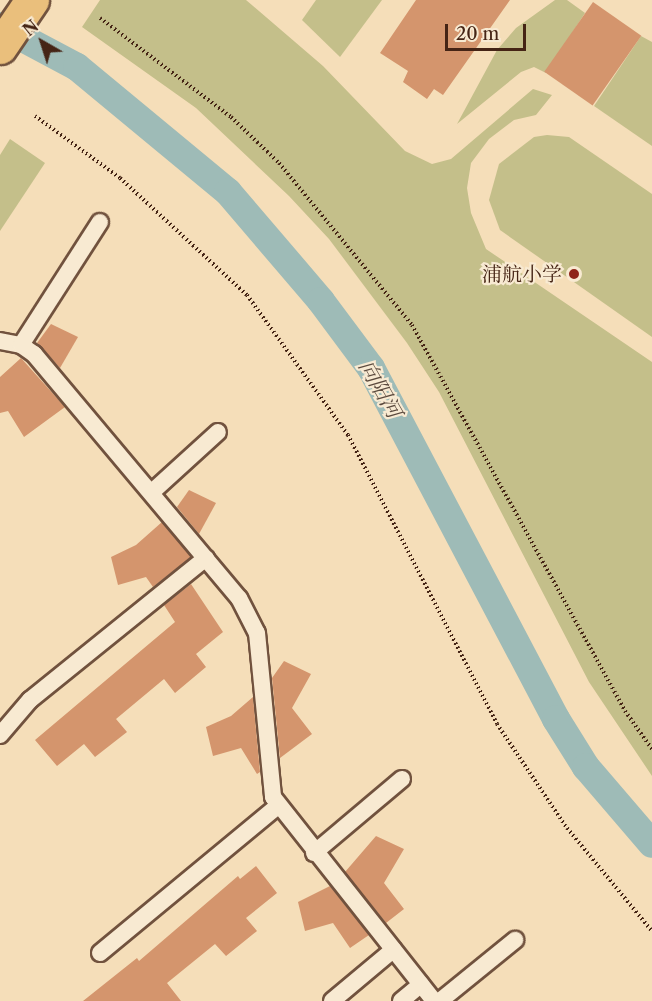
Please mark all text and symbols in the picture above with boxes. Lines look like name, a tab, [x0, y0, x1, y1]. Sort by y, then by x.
north arrow	[12, 12, 72, 72]
scale bar	[448, 12, 529, 50]
text: N	[19, 16, 42, 40]
text: 20 m	[456, 23, 499, 45]
place label: 浦航小学	[482, 262, 562, 286]
marker: 浦航小学	[567, 267, 581, 281]
water label: 向阳河	[353, 355, 407, 423]

